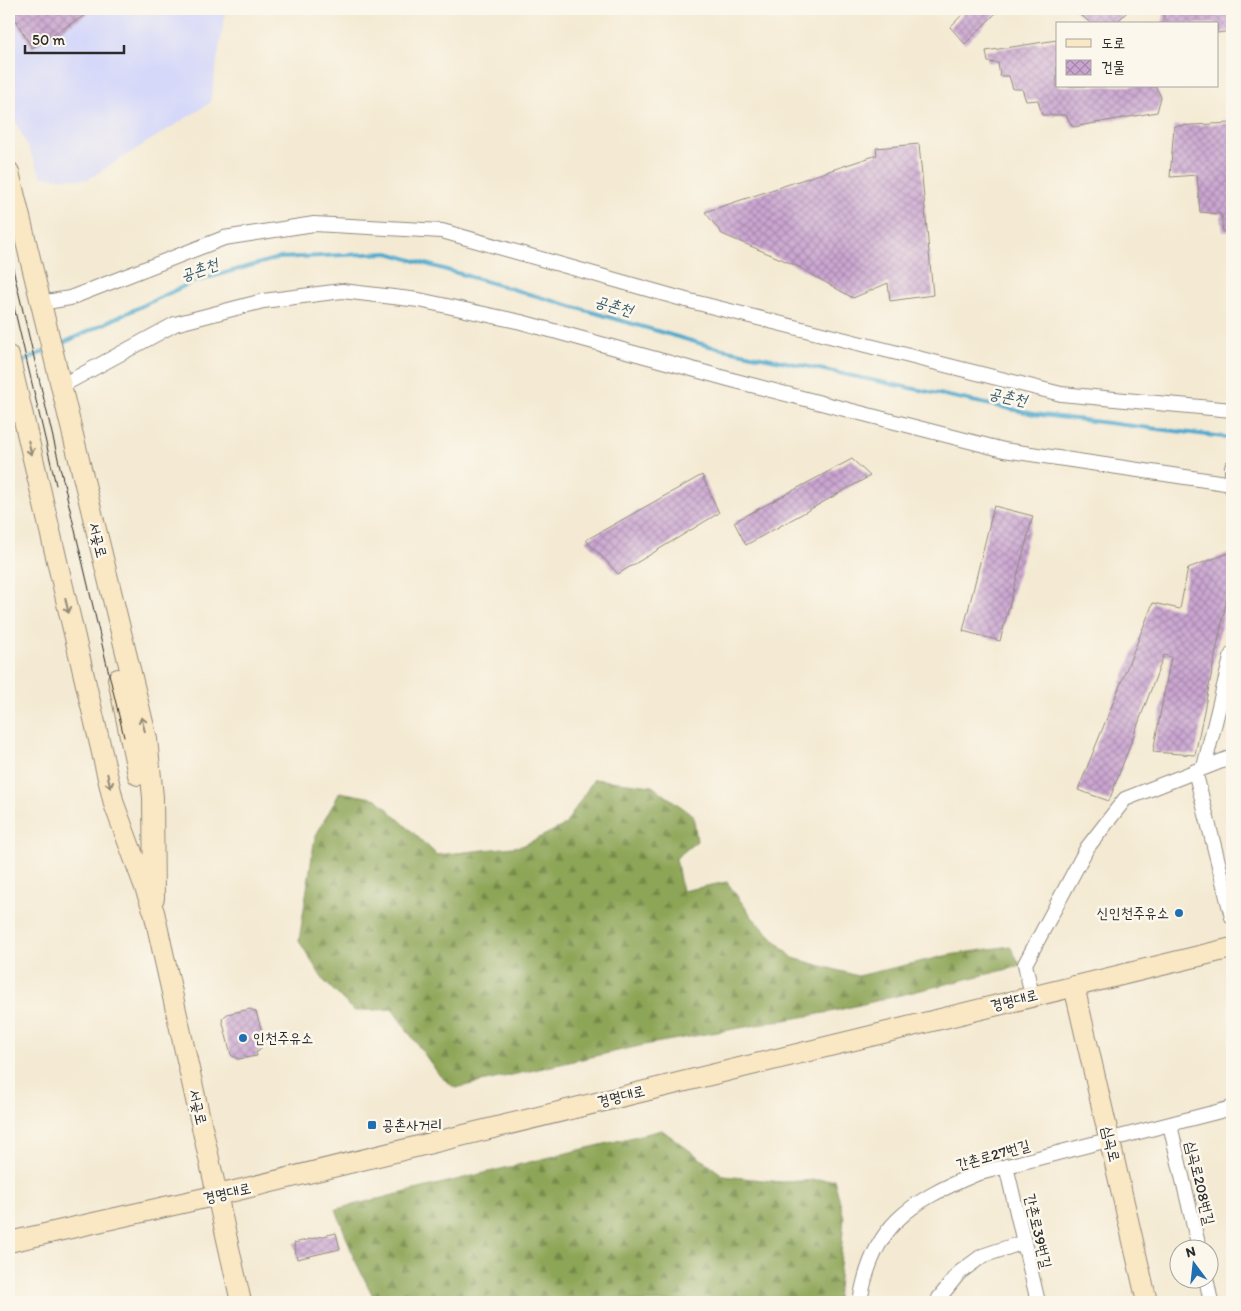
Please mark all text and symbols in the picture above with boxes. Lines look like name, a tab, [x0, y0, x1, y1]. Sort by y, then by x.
scale bar	[25, 22, 124, 54]
legend	[1056, 22, 1218, 88]
text: 50 m	[32, 31, 65, 49]
text: 도로	[1101, 34, 1125, 52]
text: 건물	[1101, 58, 1125, 76]
water label: 공촌천	[178, 254, 223, 285]
water label: 공촌천	[593, 291, 637, 321]
water label: 공촌천	[987, 383, 1031, 410]
one-way arrow	[26, 439, 35, 455]
street label: 서곶로	[85, 520, 111, 560]
one-way arrow	[63, 597, 72, 613]
one-way arrow	[138, 717, 147, 733]
one-way arrow	[105, 773, 114, 789]
place label: 신인천주유소	[1097, 904, 1169, 922]
marker: 신인천주유소	[1173, 907, 1185, 919]
street label: 경명대로	[988, 985, 1040, 1015]
place label: 인천주유소	[253, 1029, 313, 1047]
marker: 인천주유소	[237, 1032, 249, 1044]
street label: 경명대로	[595, 1081, 647, 1111]
street label: 서곶로	[185, 1087, 211, 1127]
place label: 공촌사거리	[382, 1116, 442, 1134]
marker: 공촌사거리	[366, 1119, 378, 1131]
street label: 심곡로	[1098, 1124, 1124, 1164]
street label: 간촌로27번길	[954, 1136, 1032, 1174]
street label: 심곡로208번길	[1182, 1139, 1218, 1227]
street label: 경명대로	[201, 1179, 253, 1207]
street label: 간촌로39번길	[1021, 1192, 1055, 1270]
north arrow	[1168, 1238, 1218, 1288]
text: N	[1184, 1242, 1198, 1261]

